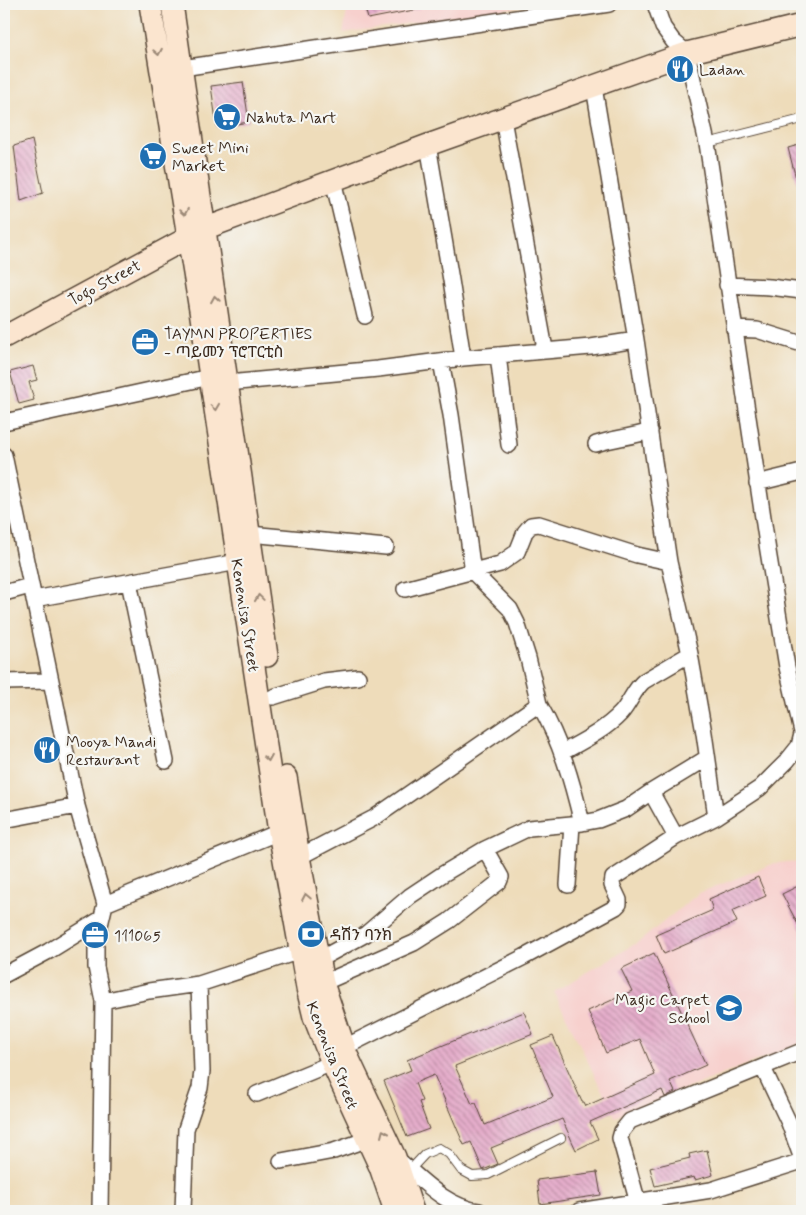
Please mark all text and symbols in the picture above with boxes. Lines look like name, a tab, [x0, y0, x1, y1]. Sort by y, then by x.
one-way arrow	[153, 47, 163, 56]
restaurant icon: Ladan	[665, 54, 695, 84]
place label: Ladan	[699, 60, 746, 81]
supermarket icon: Nahuta Mart	[212, 102, 242, 132]
place label: Nahuta Mart	[246, 108, 337, 129]
place label: Sweet Mini Market	[172, 138, 249, 177]
supermarket icon: Sweet Mini Market	[138, 141, 168, 171]
one-way arrow	[179, 208, 189, 217]
street label: Togo Street	[65, 255, 145, 312]
one-way arrow	[210, 294, 221, 302]
place label: TAYMN PROPERTIES - ጣይመን ፕሮፐርቲስ	[164, 324, 312, 363]
office icon: TAYMN PROPERTIES - ጣይመን ፕሮፐርቲስ	[130, 327, 160, 357]
one-way arrow	[209, 403, 219, 412]
street label: Kenenisa Street	[225, 557, 264, 673]
one-way arrow	[254, 594, 264, 602]
place label: Mooya Mandi Restaurant	[66, 732, 156, 771]
restaurant icon: Mooya Mandi Restaurant	[32, 735, 62, 765]
one-way arrow	[262, 755, 273, 763]
one-way arrow	[301, 892, 312, 901]
bank icon: ዳሽን ባንክ	[296, 919, 326, 949]
office icon: 111065	[80, 920, 110, 950]
place label: ዳሽን ባንክ	[330, 925, 392, 946]
place label: 111065	[114, 926, 161, 947]
place label: Magic Carpet School	[615, 990, 711, 1029]
school or university icon: Magic Carpet School	[714, 993, 744, 1023]
street label: Kenenisa Street	[300, 999, 363, 1112]
one-way arrow	[380, 1129, 390, 1138]

